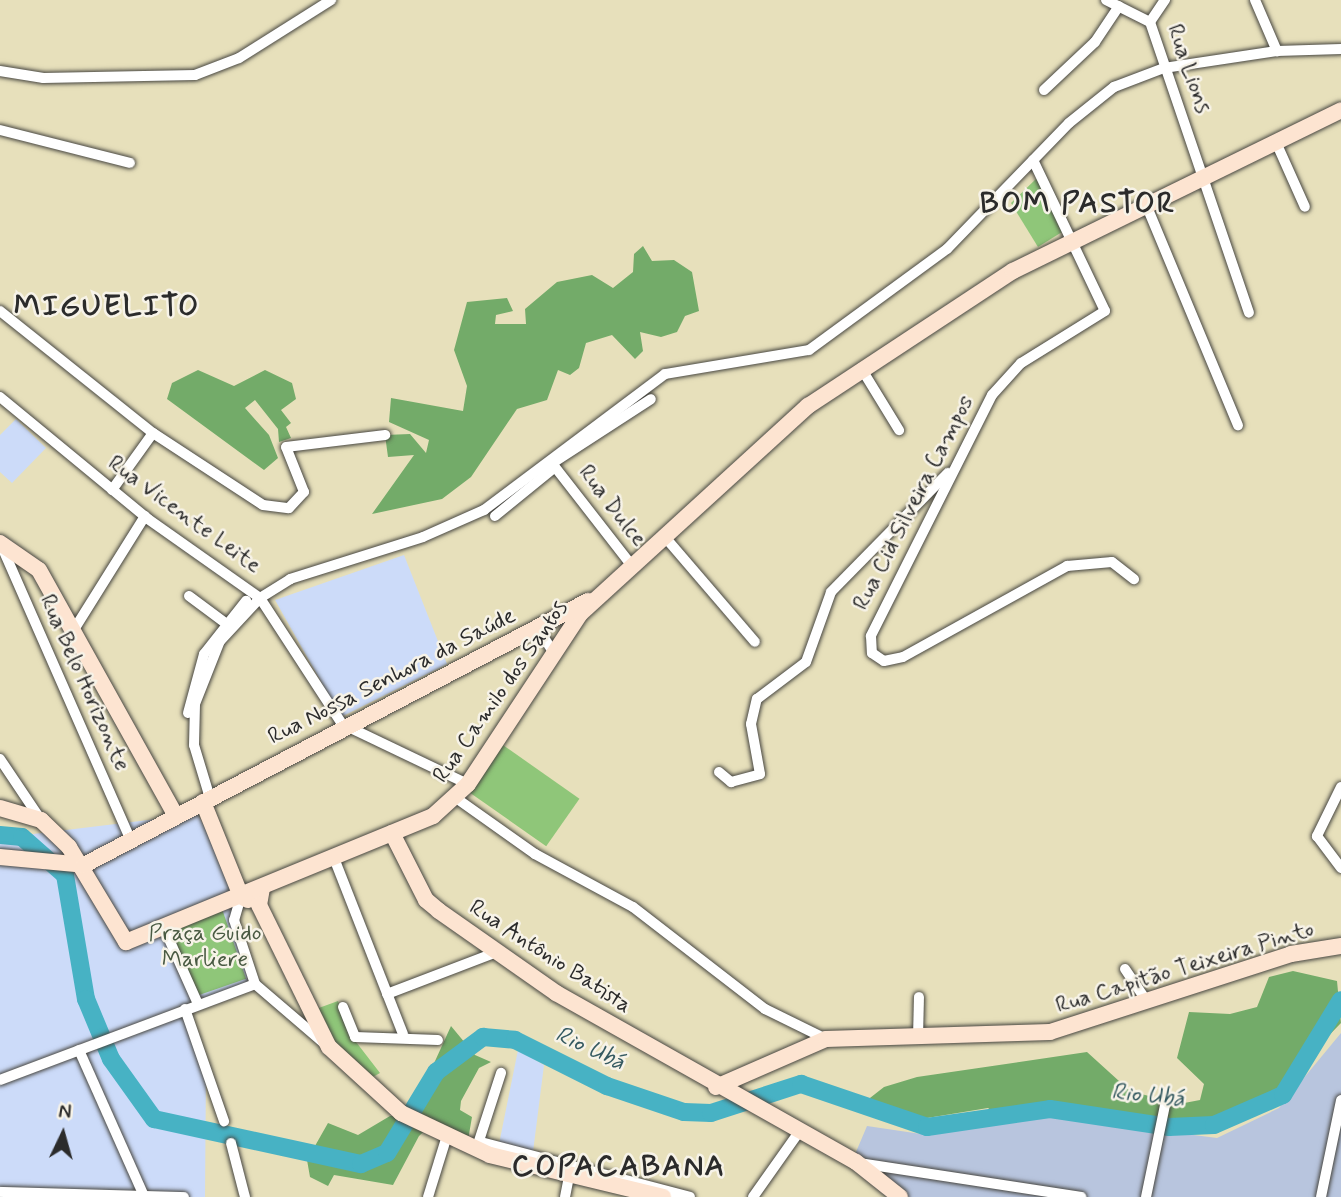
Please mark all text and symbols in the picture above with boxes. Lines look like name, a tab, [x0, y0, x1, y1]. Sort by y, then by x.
street label: Rua Lions	[1160, 21, 1216, 117]
district label: BOM PASTOR	[979, 186, 1177, 222]
district label: MIGUELITO	[15, 289, 199, 325]
street label: Rua Cid Silveira Campos	[848, 392, 980, 614]
street label: Rua Vicente Leite	[101, 450, 267, 580]
street label: Rua Dulce	[573, 461, 651, 551]
street label: Rua Camilo dos Santos	[427, 594, 575, 790]
street label: Rua Belo Horizonte	[35, 595, 133, 771]
street label: Rua Nossa Senhora da Saúde	[265, 603, 519, 751]
street label: Rua Antônio Batista	[464, 895, 636, 1019]
street label: Rua Capitão Teixeira Pinto	[1057, 917, 1313, 1019]
park label: Praça Guido Marliere	[148, 920, 262, 974]
water label: Rio Ubá	[550, 1020, 630, 1078]
water label: Rio Ubá	[1109, 1078, 1187, 1114]
north arrow	[28, 1099, 98, 1169]
text: N	[57, 1100, 72, 1126]
district label: COPACABANA	[515, 1149, 723, 1185]

